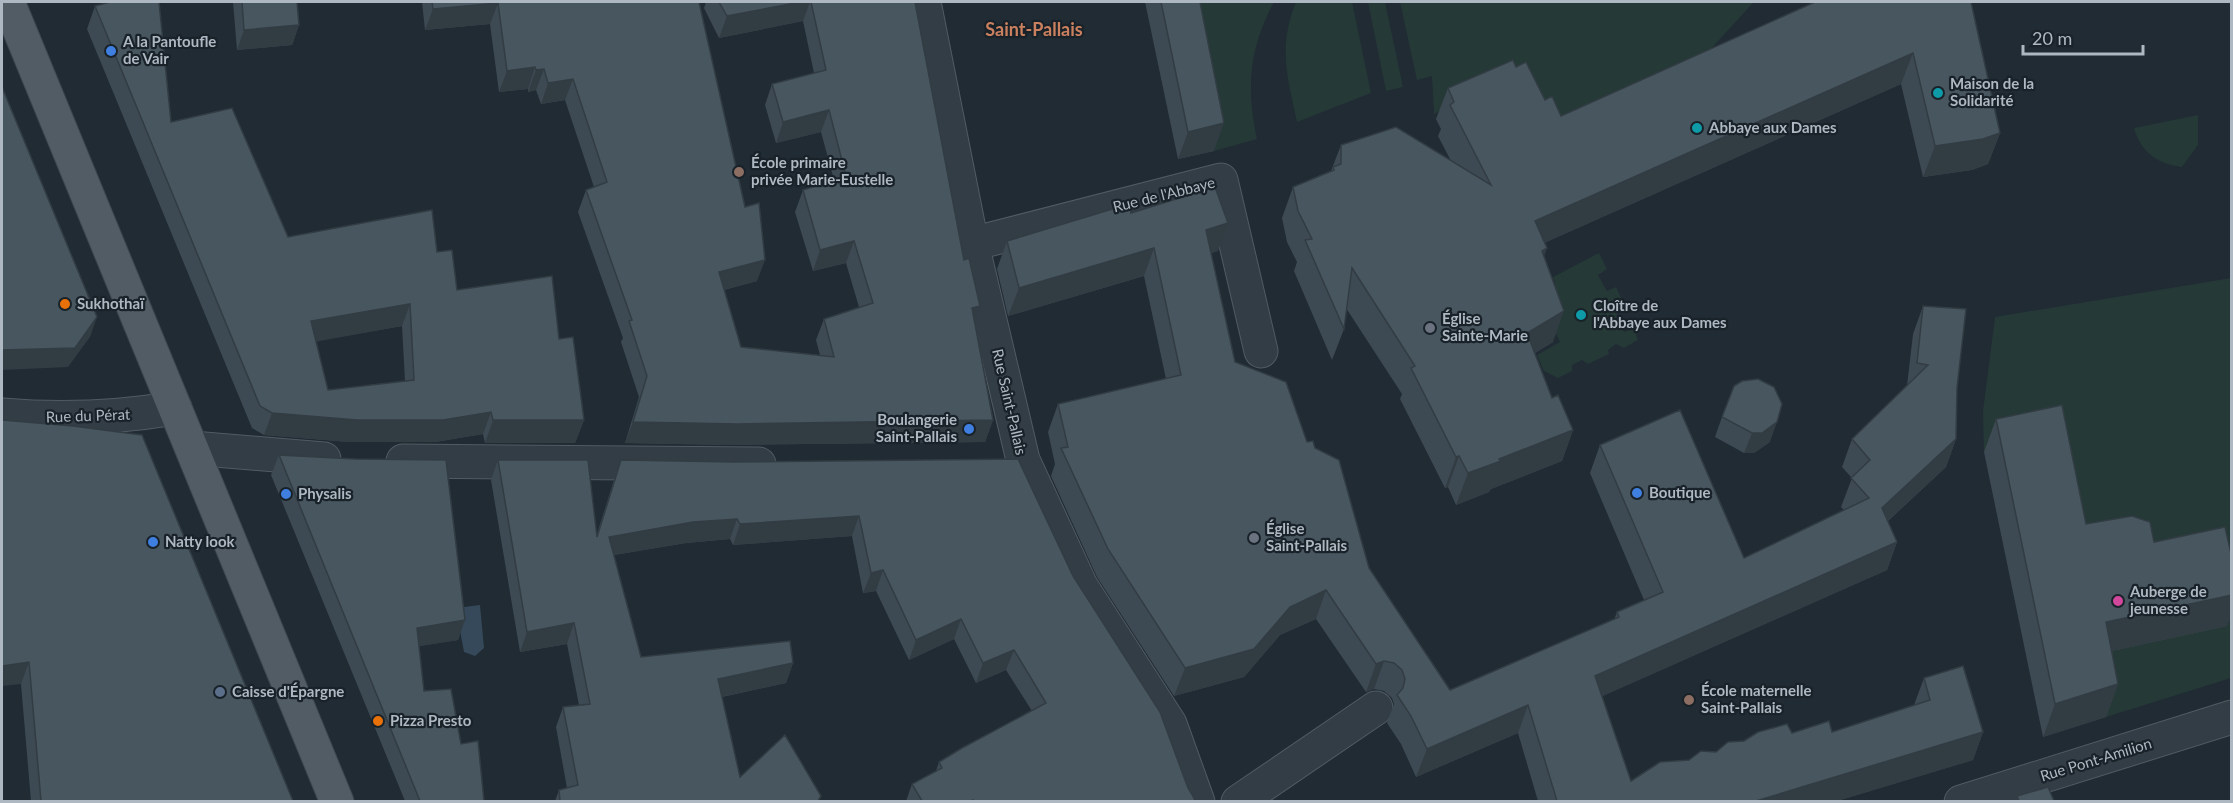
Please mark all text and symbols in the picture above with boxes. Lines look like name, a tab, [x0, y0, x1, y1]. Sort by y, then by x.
district label: Saint-Pallais	[985, 18, 1083, 40]
scale bar	[2023, 18, 2143, 56]
text: 20 m	[2032, 27, 2072, 49]
place label: A la Pantoufle de Vair	[122, 32, 216, 67]
marker: A la Pantoufle de Vair	[104, 44, 118, 58]
place label: Maison de la Solidarité	[1950, 74, 2034, 109]
marker: Maison de la Solidarité	[1931, 86, 1945, 100]
place label: Abbaye aux Dames	[1708, 118, 1837, 136]
marker: Abbaye aux Dames	[1690, 121, 1704, 135]
place label: École primaire privée Marie-Eustelle	[751, 153, 893, 188]
marker: École primaire privée Marie-Eustelle	[732, 165, 746, 179]
street label: Rue de l'Abbaye	[1111, 173, 1217, 215]
place label: Sukhothaï	[77, 294, 145, 312]
place label: Cloître de l'Abbaye aux Dames	[1593, 296, 1727, 331]
marker: Sukhothaï	[58, 297, 72, 311]
marker: Cloître de l'Abbaye aux Dames	[1574, 308, 1588, 322]
place label: Église Sainte-Marie	[1442, 309, 1528, 344]
marker: Église Sainte-Marie	[1423, 321, 1437, 335]
street label: Rue Saint-Pallais	[989, 347, 1031, 457]
street label: Rue du Pérat	[45, 405, 131, 425]
place label: Boulangerie Saint-Pallais	[876, 410, 957, 445]
marker: Boulangerie Saint-Pallais	[962, 422, 976, 436]
place label: Boutique	[1649, 483, 1711, 501]
place label: Physalis	[298, 484, 352, 502]
marker: Boutique	[1630, 486, 1644, 500]
marker: Physalis	[279, 487, 293, 501]
place label: Église Saint-Pallais	[1266, 519, 1348, 554]
marker: Église Saint-Pallais	[1247, 531, 1261, 545]
place label: Natty look	[165, 532, 236, 550]
marker: Natty look	[146, 535, 160, 549]
place label: Auberge de jeunesse	[2129, 582, 2207, 617]
marker: Auberge de jeunesse	[2111, 594, 2125, 608]
place label: École maternelle Saint-Pallais	[1701, 681, 1812, 716]
place label: Caisse d'Épargne	[232, 682, 344, 700]
marker: Caisse d'Épargne	[213, 685, 227, 699]
marker: École maternelle Saint-Pallais	[1682, 693, 1696, 707]
place label: Pizza Presto	[390, 711, 472, 729]
marker: Pizza Presto	[371, 714, 385, 728]
street label: Rue Pont-Amilion	[2038, 734, 2154, 785]

